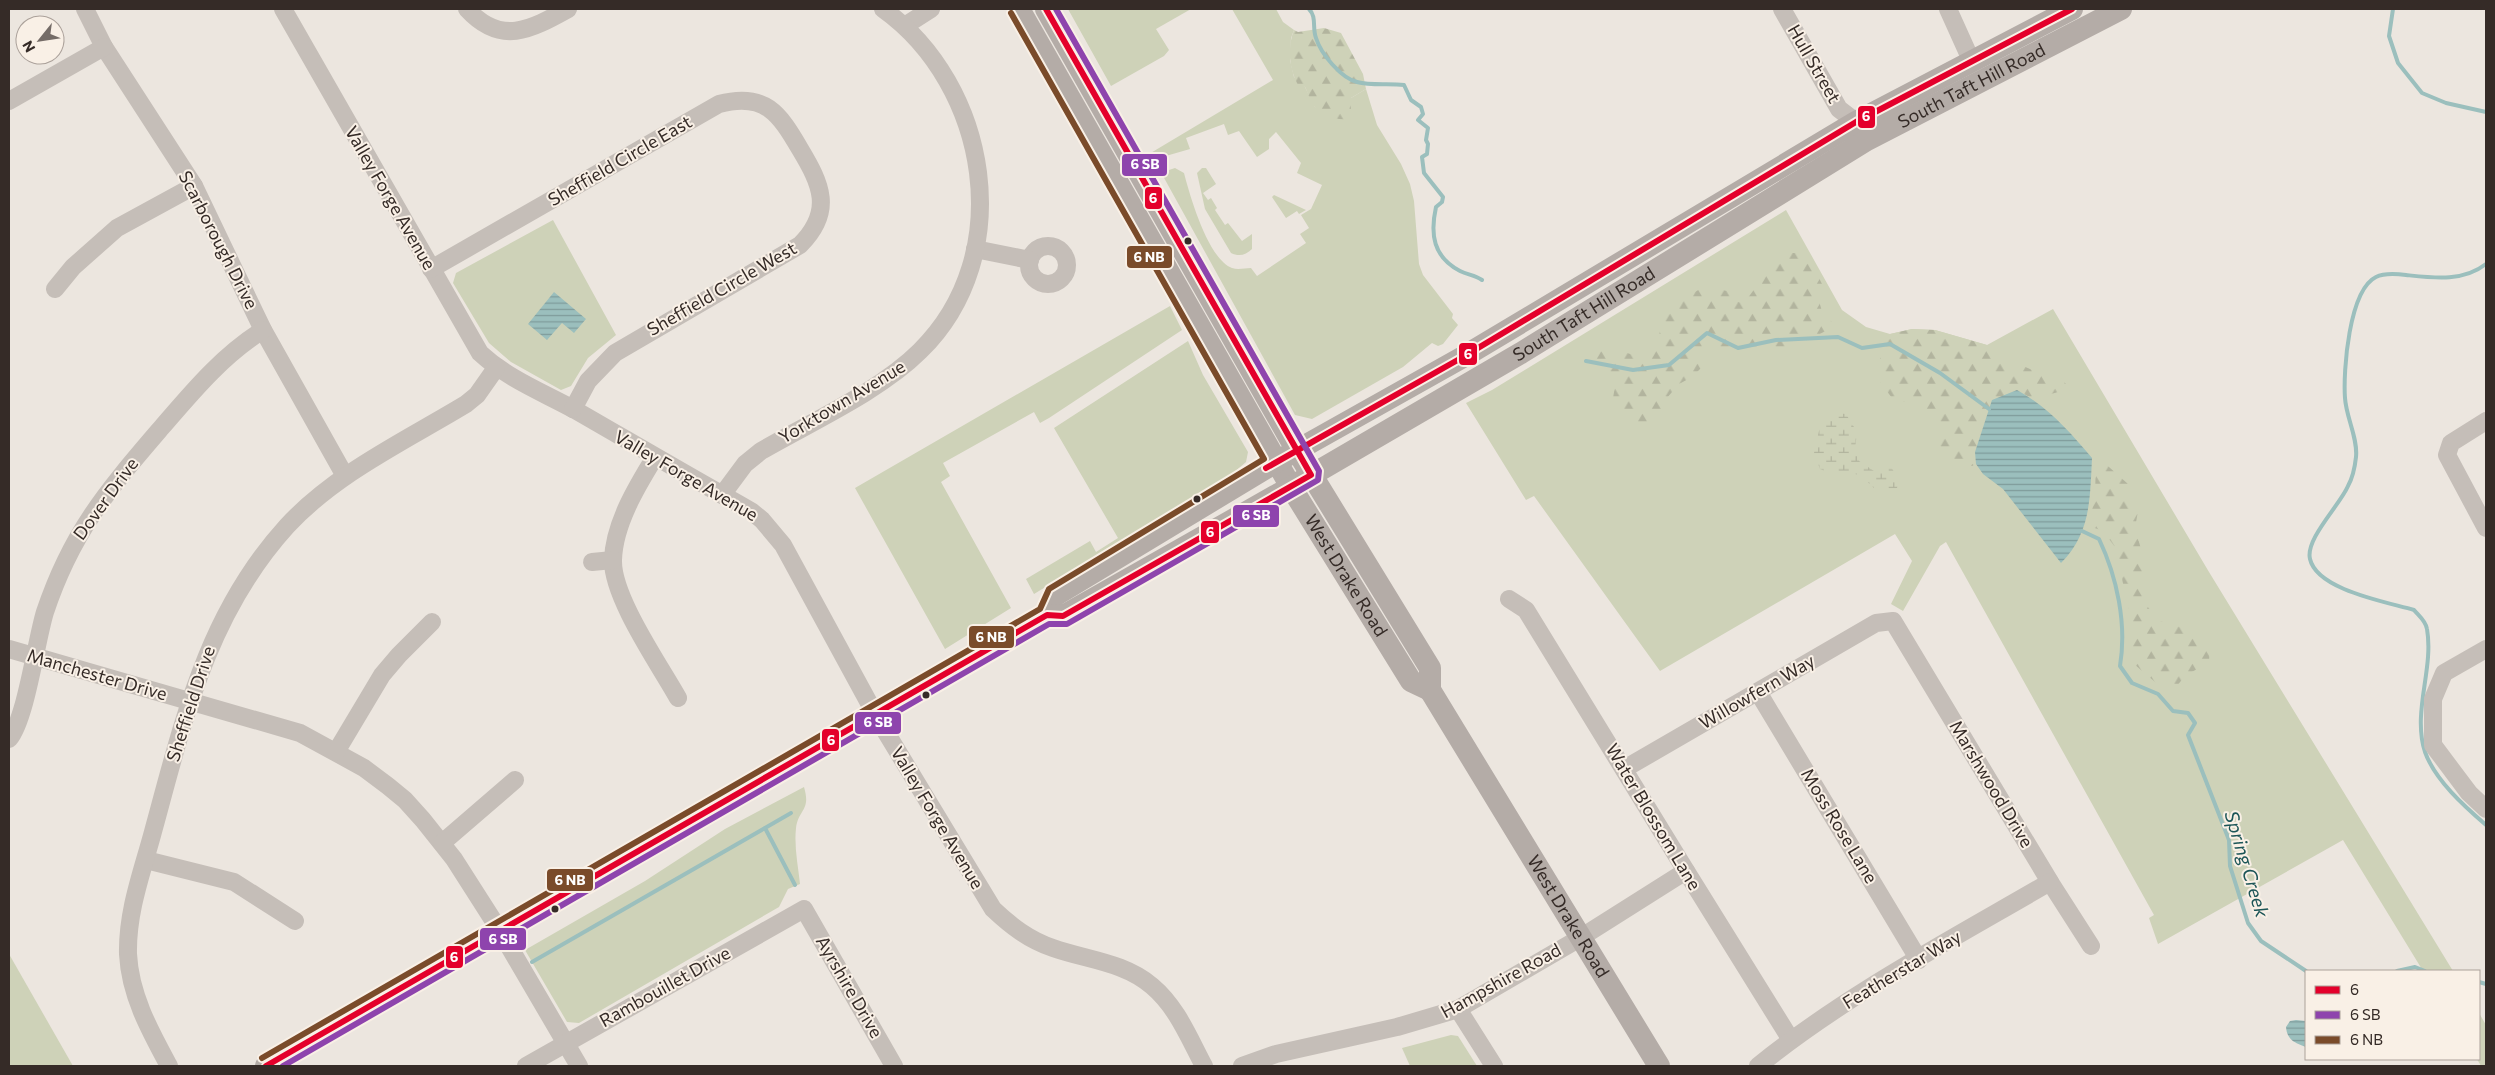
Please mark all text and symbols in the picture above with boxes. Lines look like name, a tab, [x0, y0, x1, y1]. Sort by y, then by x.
north arrow	[15, 15, 65, 65]
street label: Hull Street	[1784, 20, 1846, 107]
text: N	[18, 38, 38, 56]
street label: South Taft Hill Road	[1894, 38, 2048, 132]
line badge: 6	[1857, 105, 1876, 129]
text: 6	[1862, 107, 1871, 124]
street label: Sheffield Circle East	[544, 110, 695, 210]
street label: Valley Forge Avenue	[341, 122, 441, 273]
line badge: 6 SB	[1121, 153, 1168, 177]
text: 6 SB	[1131, 155, 1160, 172]
street label: Scarborough Drive	[175, 167, 263, 312]
line badge: 6	[1144, 186, 1163, 210]
text: 6	[1149, 189, 1158, 206]
street label: Sheffield Circle West	[643, 236, 800, 340]
unlabelled marker	[1183, 236, 1193, 246]
line badge: 6 NB	[1126, 245, 1173, 269]
text: 6 NB	[1133, 248, 1165, 265]
street label: South Taft Hill Road	[1509, 261, 1659, 365]
line badge: 6	[1458, 342, 1478, 366]
text: 6	[1464, 345, 1473, 362]
street label: Yorktown Avenue	[774, 355, 909, 448]
street label: Valley Forge Avenue	[611, 425, 762, 525]
street label: Dover Drive	[68, 453, 142, 544]
unlabelled marker	[1192, 494, 1202, 504]
line badge: 6 SB	[1232, 504, 1280, 528]
text: 6 SB	[1242, 506, 1271, 523]
street label: West Drake Road	[1300, 510, 1393, 640]
line badge: 6	[1200, 520, 1220, 544]
text: 6	[1206, 523, 1215, 540]
line badge: 6 NB	[968, 625, 1015, 649]
text: 6 NB	[975, 628, 1007, 645]
street label: Sheffield Drive	[161, 643, 219, 764]
street label: Manchester Drive	[25, 644, 170, 705]
street label: Willowfern Way	[1695, 649, 1818, 733]
unlabelled marker	[921, 690, 931, 700]
line badge: 6 SB	[854, 711, 902, 735]
text: 6 SB	[864, 713, 893, 730]
street label: Marshwood Drive	[1945, 716, 2039, 851]
line badge: 6	[821, 728, 840, 752]
text: 6	[827, 731, 836, 748]
street label: Water Blossom Lane	[1601, 739, 1706, 894]
street label: Valley Forge Avenue	[887, 742, 989, 893]
street label: Moss Rose Lane	[1797, 764, 1883, 887]
water label: Spring Creek	[2220, 808, 2275, 921]
street label: West Drake Road	[1523, 851, 1615, 981]
line badge: 6 NB	[546, 868, 594, 892]
text: 6 NB	[554, 871, 586, 888]
unlabelled marker	[550, 904, 560, 914]
street label: Featherstar Way	[1838, 925, 1965, 1013]
line badge: 6 SB	[479, 927, 527, 951]
text: 6 SB	[489, 930, 518, 947]
street label: Ayrshire Drive	[812, 931, 888, 1042]
street label: Hampshire Road	[1437, 938, 1564, 1022]
street label: Rambouillet Drive	[595, 941, 734, 1031]
line badge: 6	[445, 945, 464, 969]
text: 6	[450, 948, 459, 965]
legend	[2305, 970, 2480, 1060]
text: 6	[2350, 980, 2359, 998]
text: 6 SB	[2350, 1005, 2381, 1023]
text: 6 NB	[2350, 1030, 2383, 1048]

